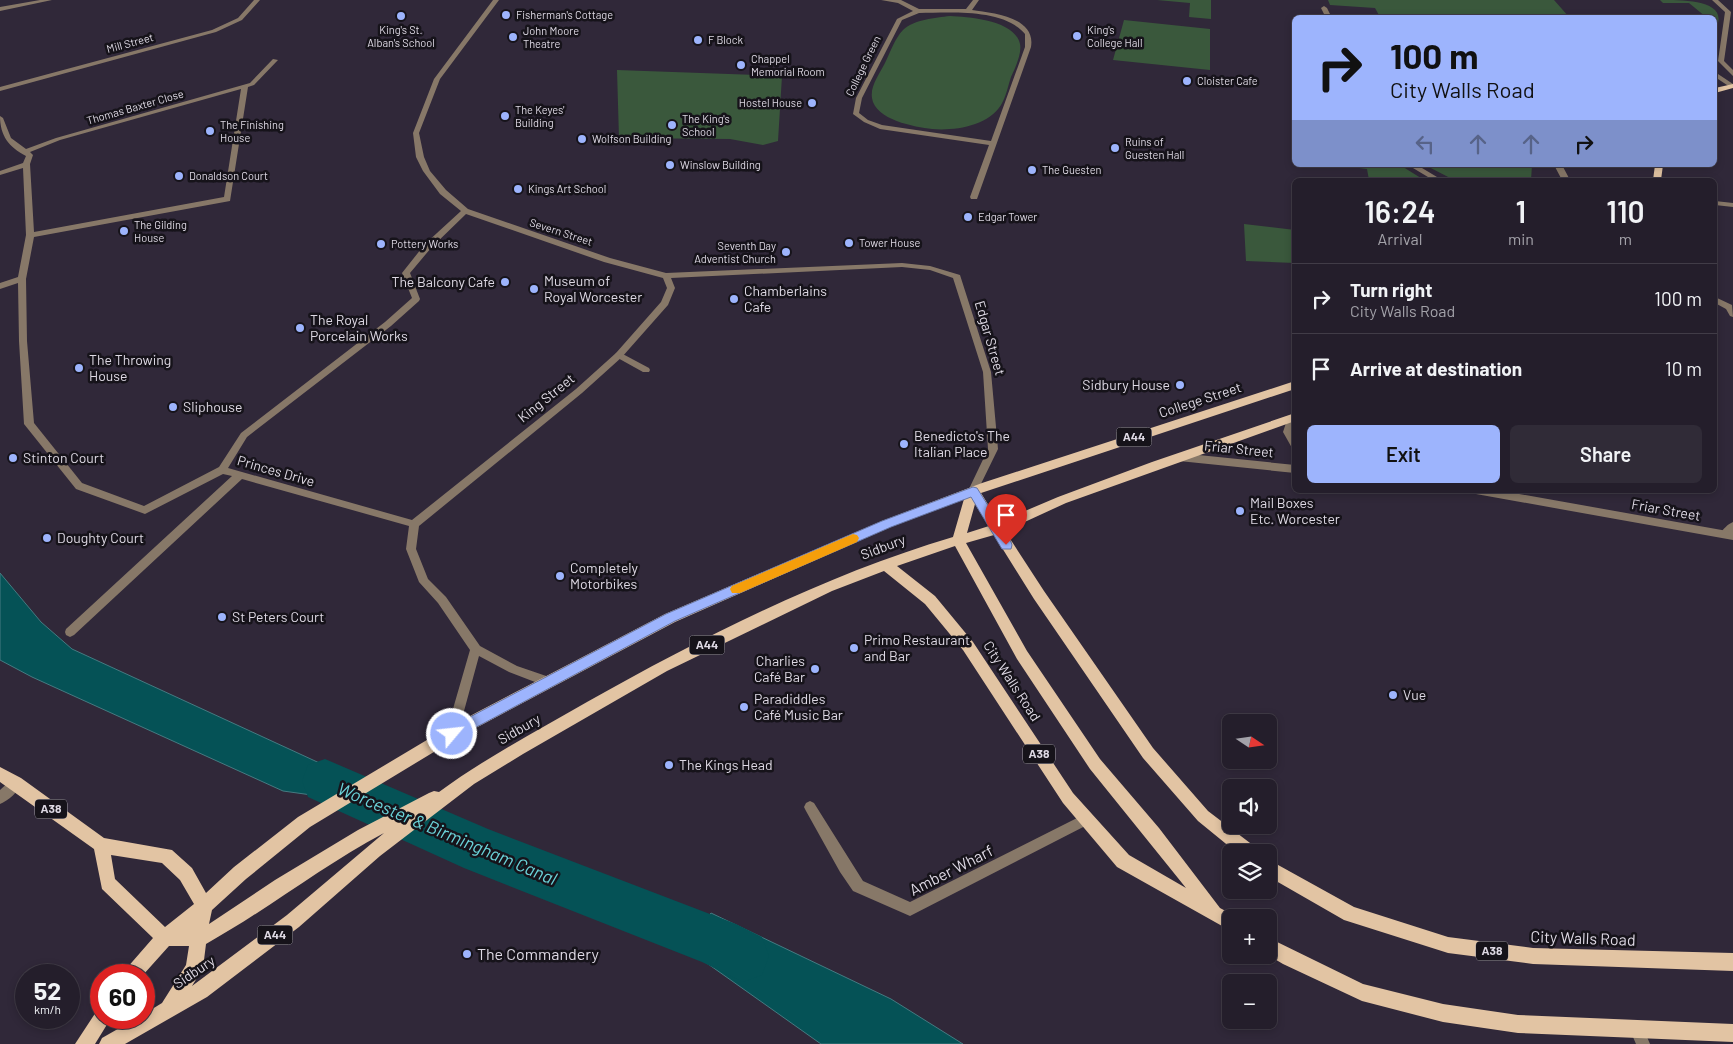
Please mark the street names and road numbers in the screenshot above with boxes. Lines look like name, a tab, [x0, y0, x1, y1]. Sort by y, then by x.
street label: Mill Street	[105, 30, 155, 55]
street label: College Green	[842, 33, 883, 98]
street label: Thomas Baxter Close	[85, 86, 185, 127]
street label: Severn Street	[528, 215, 594, 248]
street label: Edgar Street	[972, 299, 1009, 377]
street label: King Street	[514, 370, 578, 426]
street label: College Street	[1156, 378, 1243, 421]
road number: A44	[1116, 428, 1152, 447]
street label: Friar Street	[1203, 436, 1275, 461]
street label: Princes Drive	[235, 451, 317, 490]
street label: Friar Street	[1630, 495, 1702, 524]
street label: Sidbury	[858, 530, 908, 563]
road number: A44	[690, 636, 724, 654]
street label: City Walls Road	[980, 637, 1045, 724]
street label: Sidbury	[494, 709, 544, 748]
road number: A38	[1023, 744, 1055, 764]
road number: A38	[35, 800, 67, 819]
street label: Amber Wharf	[906, 840, 996, 899]
road number: A44	[258, 926, 292, 944]
street label: City Walls Road	[1530, 926, 1636, 949]
road number: A38	[1476, 941, 1508, 960]
street label: Sidbury	[170, 951, 218, 992]

